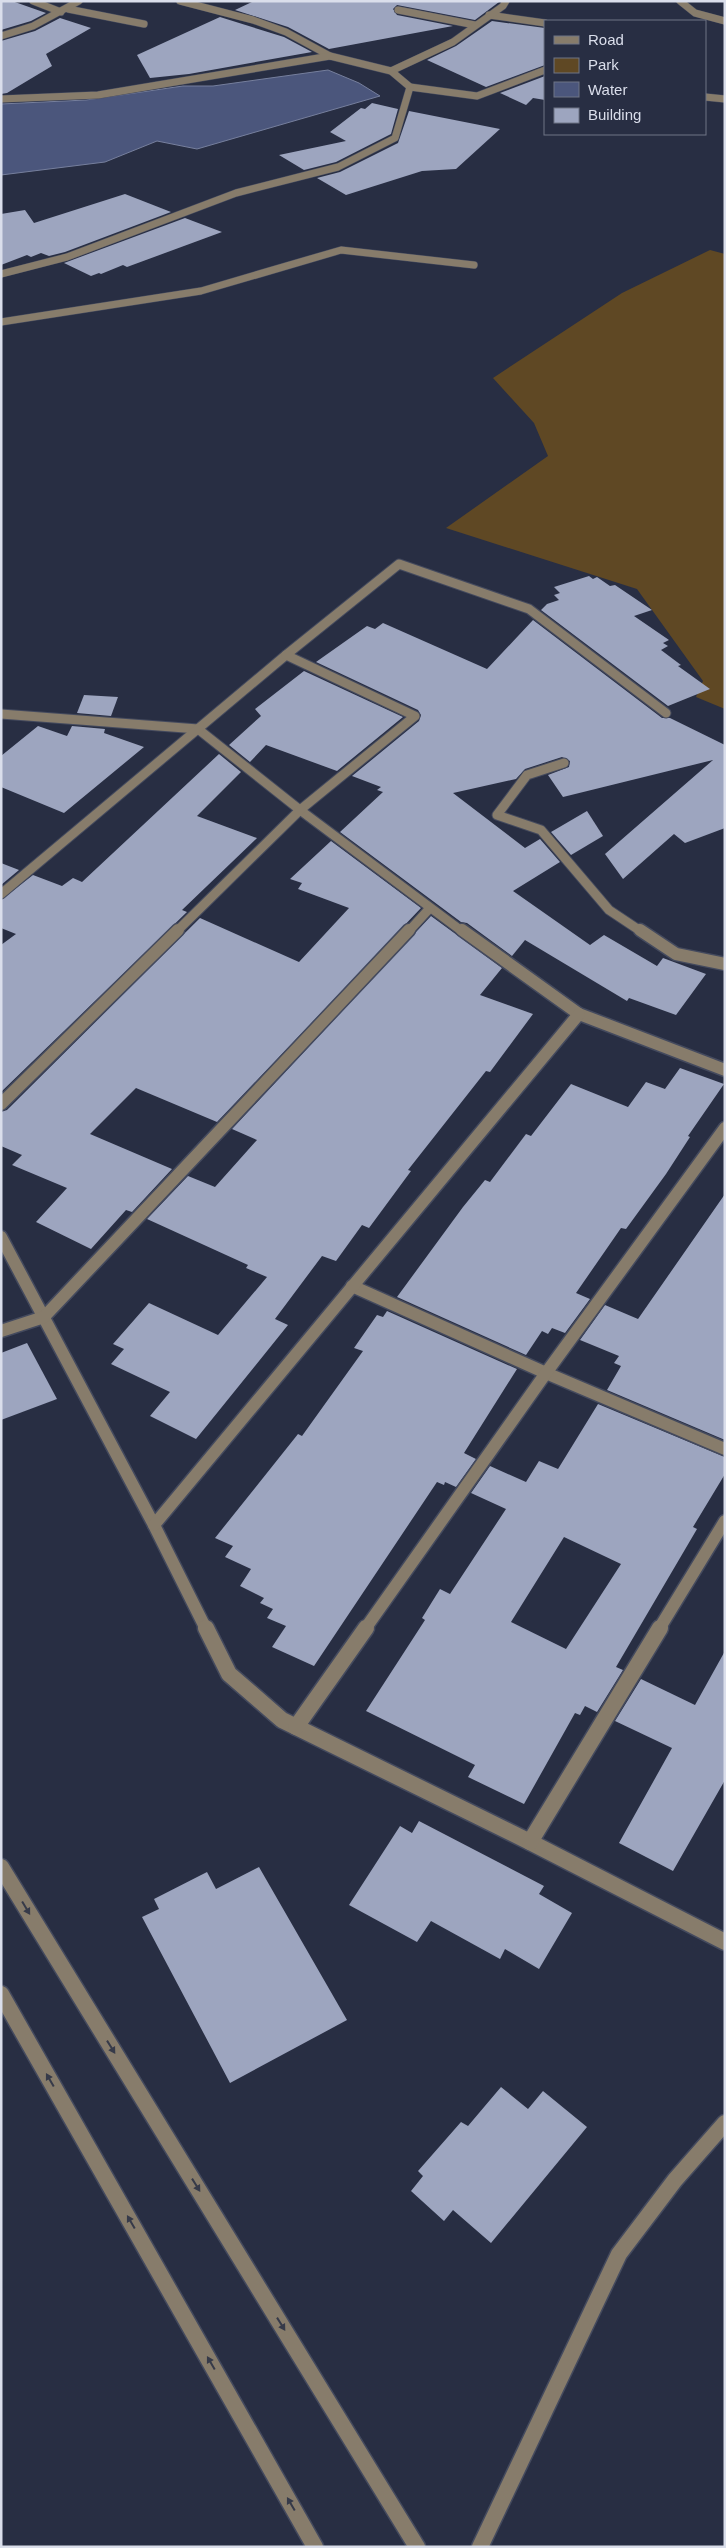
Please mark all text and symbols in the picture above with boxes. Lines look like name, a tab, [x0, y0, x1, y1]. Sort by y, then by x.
legend	[544, 20, 706, 135]
text: Road	[588, 31, 624, 48]
text: Park	[588, 56, 619, 73]
text: Water	[588, 81, 627, 98]
text: Building	[588, 106, 641, 123]
one-way arrow	[22, 1902, 31, 1915]
one-way arrow	[107, 2040, 116, 2053]
one-way arrow	[46, 2074, 55, 2087]
one-way arrow	[192, 2179, 201, 2192]
one-way arrow	[126, 2215, 135, 2228]
one-way arrow	[277, 2317, 286, 2330]
one-way arrow	[207, 2356, 215, 2370]
one-way arrow	[287, 2497, 295, 2512]

